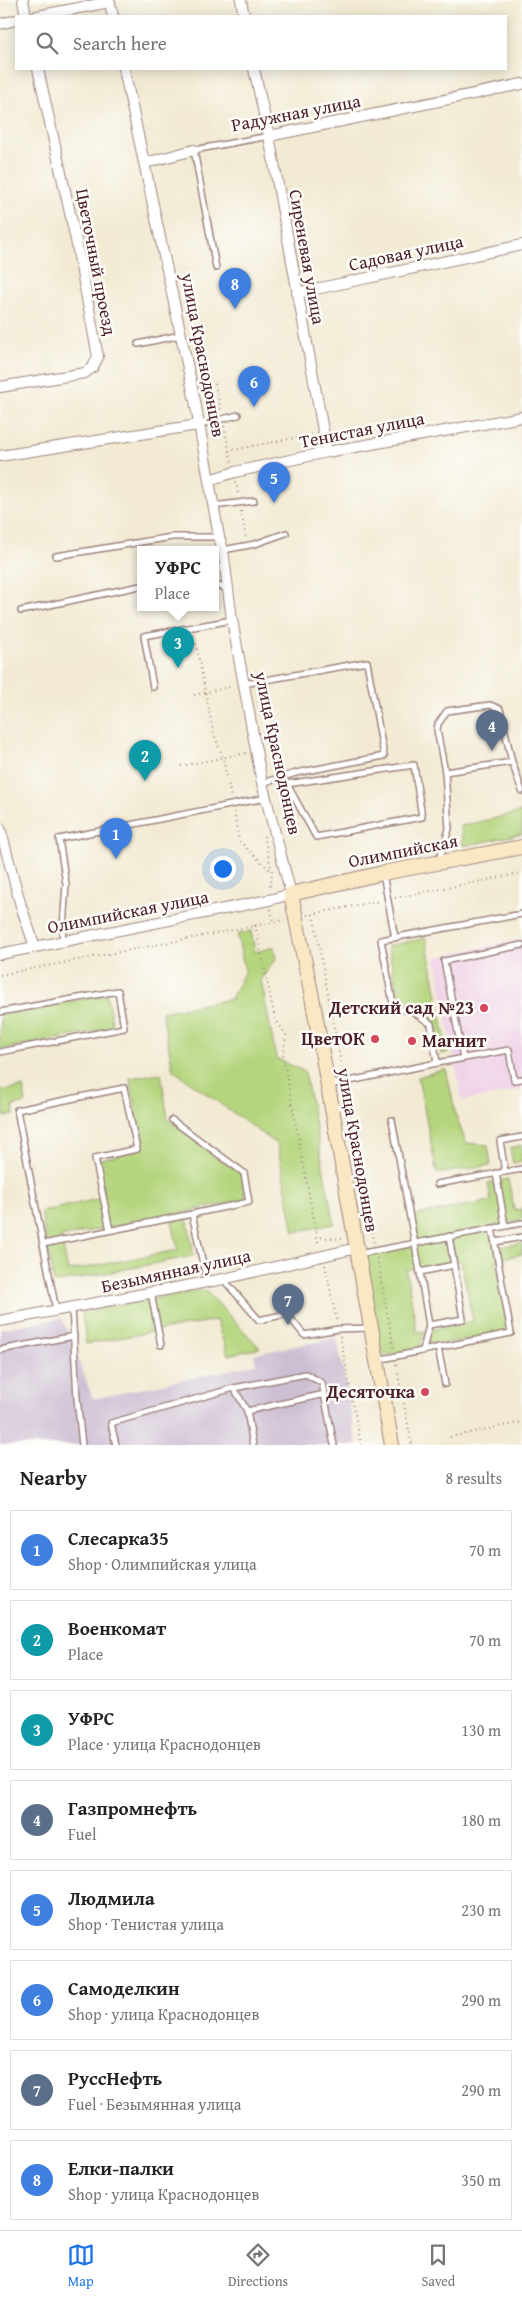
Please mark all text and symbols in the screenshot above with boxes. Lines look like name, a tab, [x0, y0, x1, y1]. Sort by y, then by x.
search box	[15, 15, 507, 70]
icon: search	[33, 29, 61, 57]
text: Search here	[73, 29, 167, 57]
street label: Радужная улица	[229, 87, 363, 138]
street label: Цветочный проезд	[69, 186, 124, 338]
street label: Сиреневая улица	[282, 187, 333, 327]
street label: Садовая улица	[346, 227, 466, 278]
pin: 8	[219, 268, 251, 309]
street label: улица Краснодонцев	[174, 270, 233, 439]
pin: 6	[238, 366, 270, 407]
street label: Тенистая улица	[297, 404, 427, 455]
pin: 5	[258, 462, 290, 503]
popup	[137, 546, 219, 611]
text: УФРС	[155, 553, 201, 581]
text: Place	[155, 581, 190, 605]
pin: 3	[162, 627, 194, 668]
street label: улица Краснодонцев	[248, 668, 309, 837]
pin: 4	[476, 710, 508, 751]
pin: 2	[129, 740, 161, 781]
pin: 1	[100, 818, 132, 859]
street label: Олимпийская	[346, 827, 460, 874]
your location	[210, 856, 236, 882]
street label: Олимпийская улица	[45, 883, 211, 940]
place label: Детский сад №23	[328, 994, 474, 1021]
marker: Детский сад №23	[478, 1002, 490, 1014]
place label: ЦветОК	[301, 1025, 365, 1052]
place label: Магнит	[422, 1027, 487, 1054]
marker: ЦветОК	[369, 1033, 381, 1045]
marker: Магнит	[406, 1035, 418, 1047]
street label: улица Краснодонцев	[331, 1065, 386, 1234]
street label: Безымянная улица	[99, 1241, 254, 1300]
pin: 7	[272, 1284, 304, 1325]
place label: Десяточка	[325, 1378, 416, 1405]
marker: Десяточка	[419, 1386, 431, 1398]
text: Nearby	[20, 1462, 87, 1493]
text: 8 results	[445, 1466, 502, 1490]
text: Слесарка35	[68, 1524, 169, 1552]
text: 1	[33, 1538, 41, 1562]
text: 70 m	[469, 1538, 501, 1562]
text: Shop · Олимпийская улица	[68, 1552, 257, 1576]
text: Военкомат	[68, 1614, 166, 1642]
text: 2	[33, 1628, 41, 1652]
text: 70 m	[469, 1628, 501, 1652]
text: Place	[68, 1642, 103, 1666]
text: УФРС	[68, 1704, 115, 1732]
text: 3	[33, 1718, 41, 1742]
text: 130 m	[461, 1718, 501, 1742]
text: Place · улица Краснодонцев	[68, 1732, 261, 1756]
text: Газпромнефть	[68, 1794, 197, 1822]
text: 4	[33, 1808, 41, 1832]
text: 180 m	[461, 1808, 501, 1832]
text: Fuel	[68, 1822, 96, 1846]
text: Людмила	[68, 1884, 155, 1912]
text: 5	[33, 1898, 41, 1922]
text: 230 m	[461, 1898, 501, 1922]
text: Shop · Тенистая улица	[68, 1912, 224, 1936]
text: Самоделкин	[68, 1974, 180, 2002]
text: 6	[33, 1988, 41, 2012]
text: 290 m	[461, 1988, 501, 2012]
text: Shop · улица Краснодонцев	[68, 2002, 259, 2026]
text: РуссНефть	[68, 2064, 162, 2092]
text: 7	[33, 2078, 41, 2102]
text: 290 m	[461, 2078, 501, 2102]
text: Fuel · Безымянная улица	[68, 2092, 241, 2116]
text: Елки-палки	[68, 2154, 174, 2182]
text: 8	[33, 2168, 41, 2192]
text: 350 m	[461, 2168, 501, 2192]
text: Shop · улица Краснодонцев	[68, 2182, 259, 2206]
tab: Map	[67, 2241, 95, 2291]
tab: Directions	[228, 2241, 288, 2291]
tab: Saved	[421, 2241, 455, 2291]

